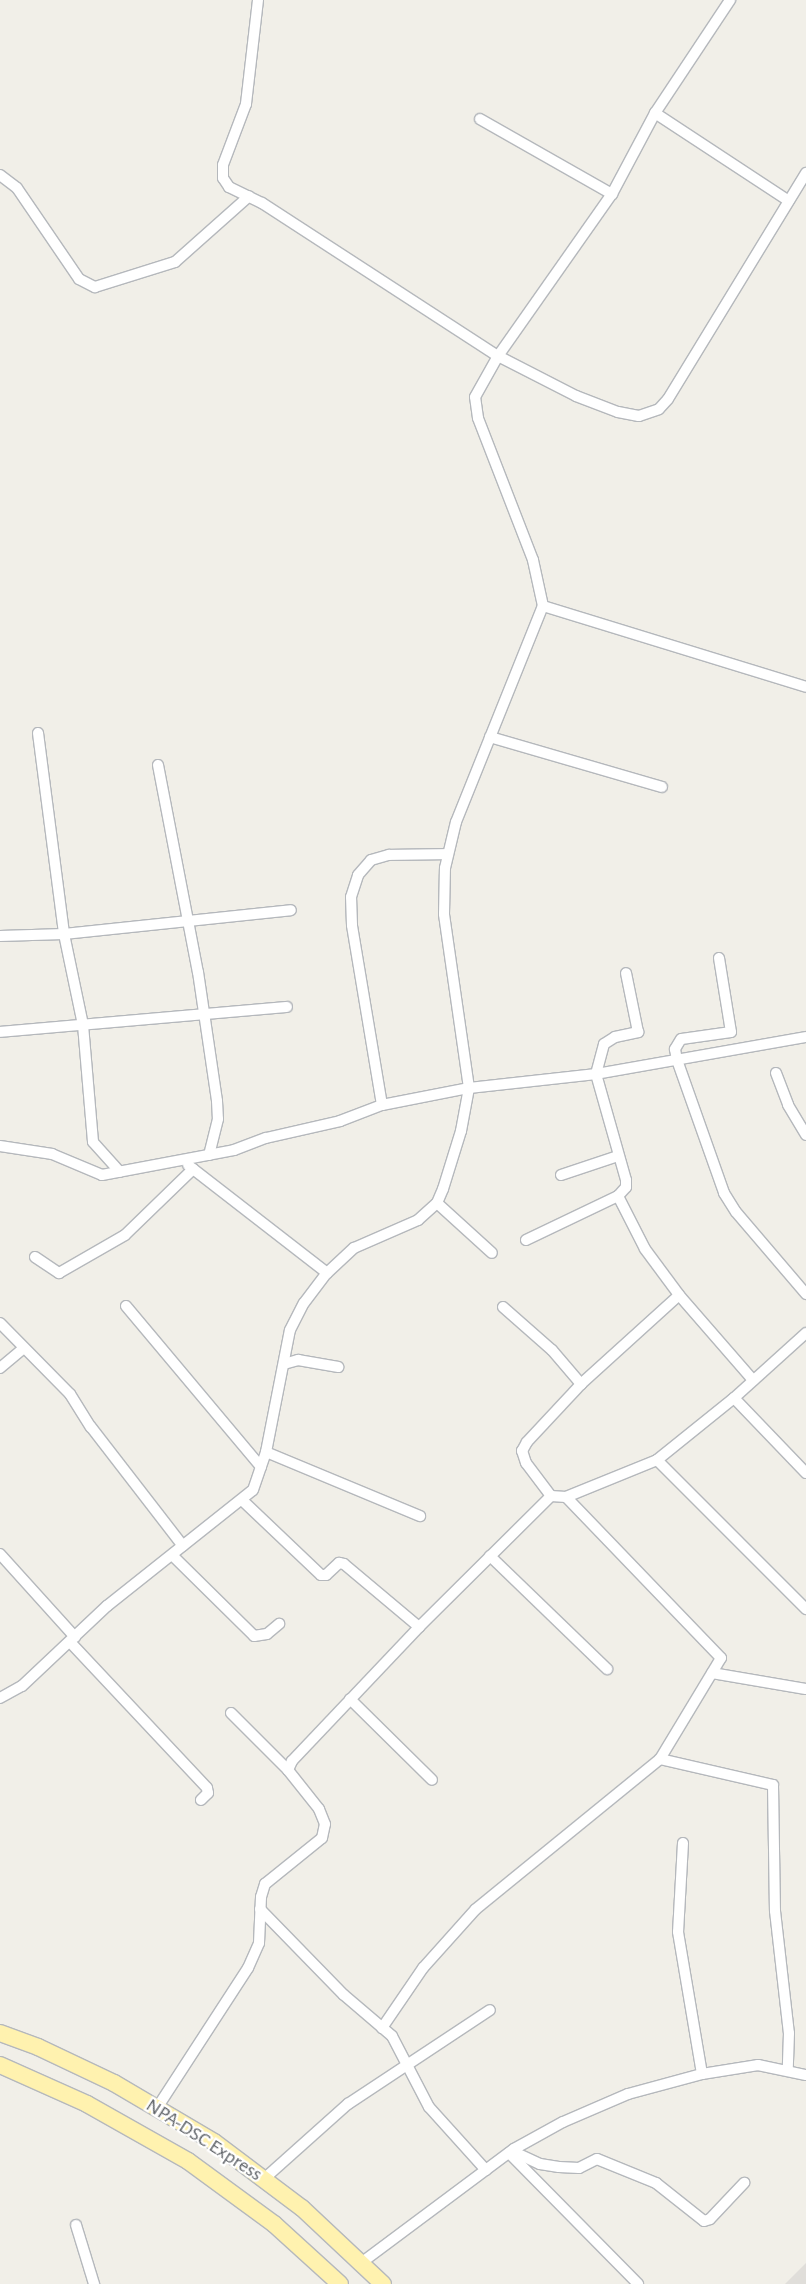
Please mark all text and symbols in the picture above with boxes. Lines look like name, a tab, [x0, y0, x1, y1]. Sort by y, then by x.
street label: NPA-DSC Express	[141, 2093, 267, 2187]

